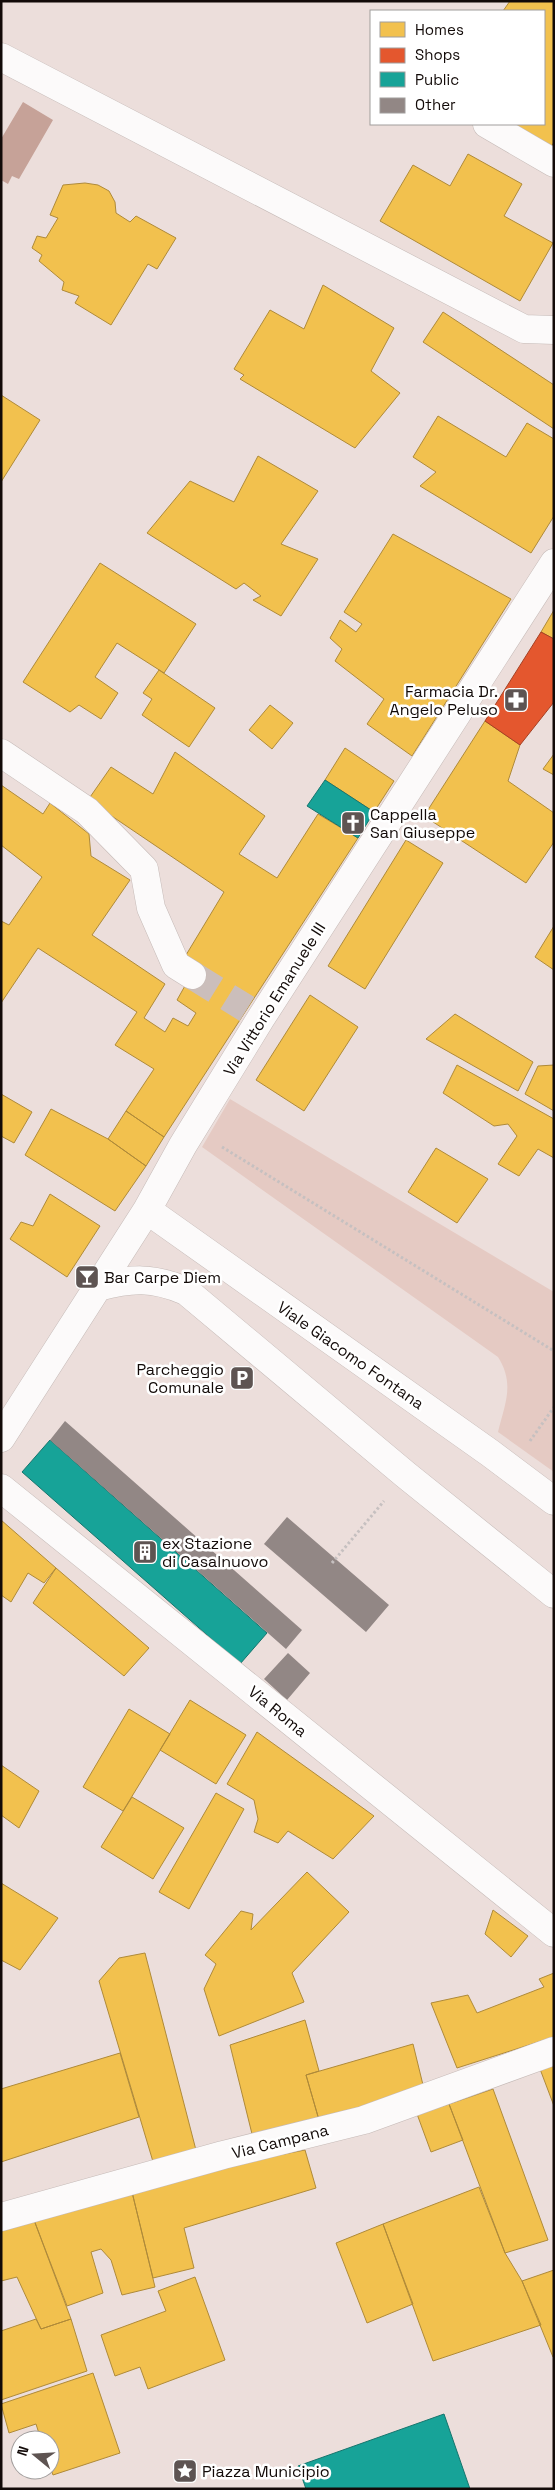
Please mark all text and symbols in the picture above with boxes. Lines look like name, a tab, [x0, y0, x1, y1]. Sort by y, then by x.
legend	[370, 10, 545, 125]
text: Homes	[415, 20, 464, 39]
text: Shops	[415, 45, 460, 64]
text: Public	[415, 70, 459, 89]
text: Other	[415, 95, 456, 114]
place label: Farmacia Dr. Angelo Peluso	[390, 681, 498, 720]
pharmacy icon: Farmacia Dr. Angelo Peluso	[503, 687, 529, 713]
place label: Cappella San Giuseppe	[370, 804, 475, 843]
church icon: Cappella San Giuseppe	[340, 810, 366, 836]
street label: Via Vittorio Emanuele III	[219, 919, 330, 1080]
bar icon: Bar Carpe Diem	[74, 1264, 100, 1290]
place label: Bar Carpe Diem	[104, 1267, 221, 1288]
street label: Viale Giacomo Fontana	[273, 1297, 428, 1414]
place label: Parcheggio Comunale	[136, 1359, 224, 1398]
parking icon: Parcheggio Comunale	[229, 1365, 255, 1391]
place label: ex Stazione di Casalnuovo	[162, 1533, 268, 1572]
building icon: ex Stazione di Casalnuovo	[132, 1539, 158, 1565]
street label: Via Roma	[244, 1681, 312, 1742]
street label: Via Campana	[230, 2119, 331, 2164]
north arrow	[10, 2430, 60, 2480]
text: N	[13, 2444, 33, 2458]
place icon: Piazza Municipio	[172, 2458, 198, 2484]
place label: Piazza Municipio	[202, 2461, 330, 2482]

